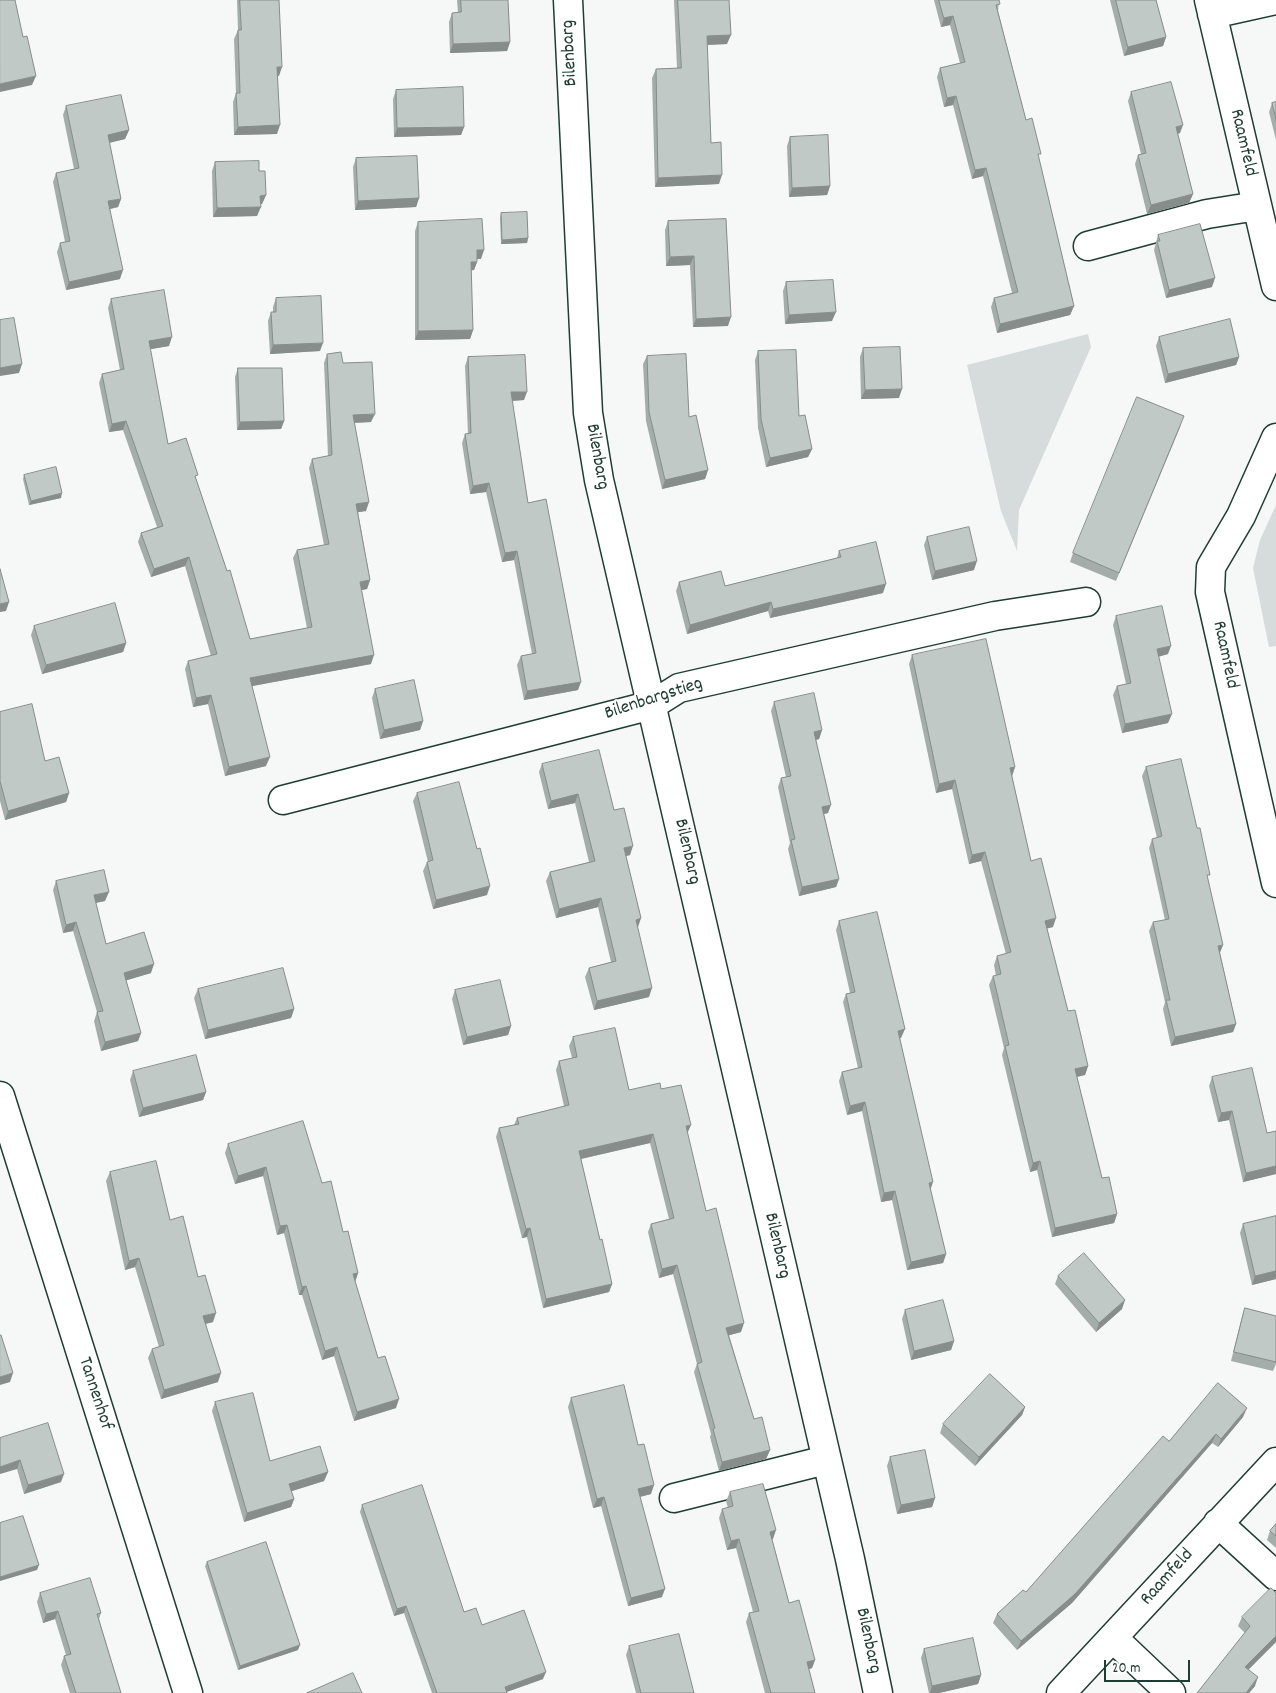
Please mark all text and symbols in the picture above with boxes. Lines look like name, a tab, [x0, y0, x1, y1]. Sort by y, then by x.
street label: Bilenbarg	[558, 19, 584, 87]
street label: Raamfeld	[1223, 107, 1261, 179]
street label: Bilenbarg	[579, 422, 613, 492]
street label: Raamfeld	[1206, 619, 1242, 691]
street label: Bilenbargstieg	[602, 673, 706, 727]
street label: Bilenbarg	[667, 817, 705, 887]
street label: Bilenbarg	[757, 1211, 795, 1281]
street label: Tannenhof	[72, 1355, 116, 1433]
street label: Raamfeld	[1137, 1545, 1199, 1611]
street label: Bilenbarg	[849, 1606, 885, 1676]
scale bar	[1106, 1650, 1192, 1682]
text: 20 m	[1112, 1658, 1140, 1680]

